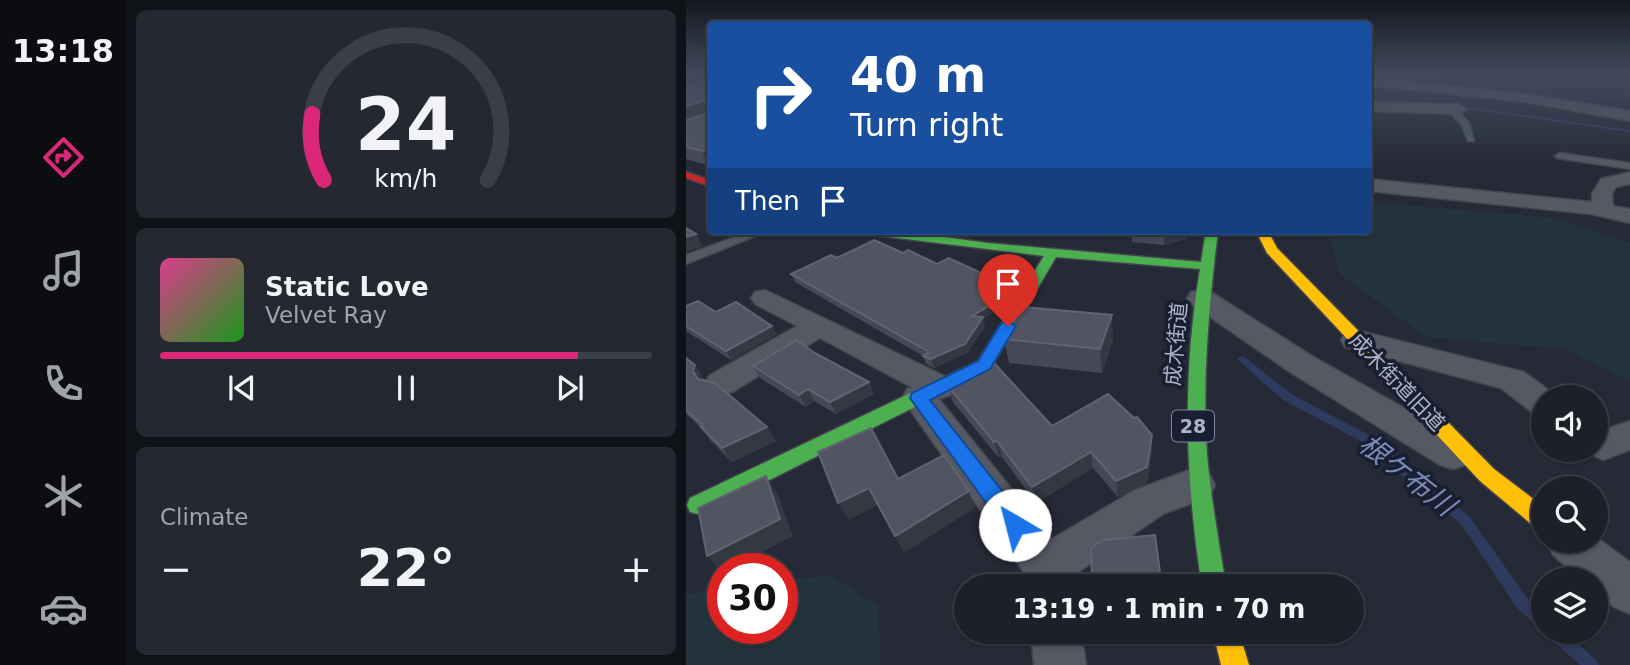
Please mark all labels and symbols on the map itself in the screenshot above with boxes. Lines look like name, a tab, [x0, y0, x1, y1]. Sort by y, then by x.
pin	[978, 254, 1038, 326]
street label: 成木街道	[1160, 301, 1192, 387]
street label: 成木街道旧道	[1345, 328, 1449, 436]
road number: 28	[1172, 410, 1214, 442]
water label: 根ケ布川	[1353, 428, 1464, 524]
position arrow	[978, 488, 1052, 562]
speed limit sign: 30	[707, 553, 798, 644]

